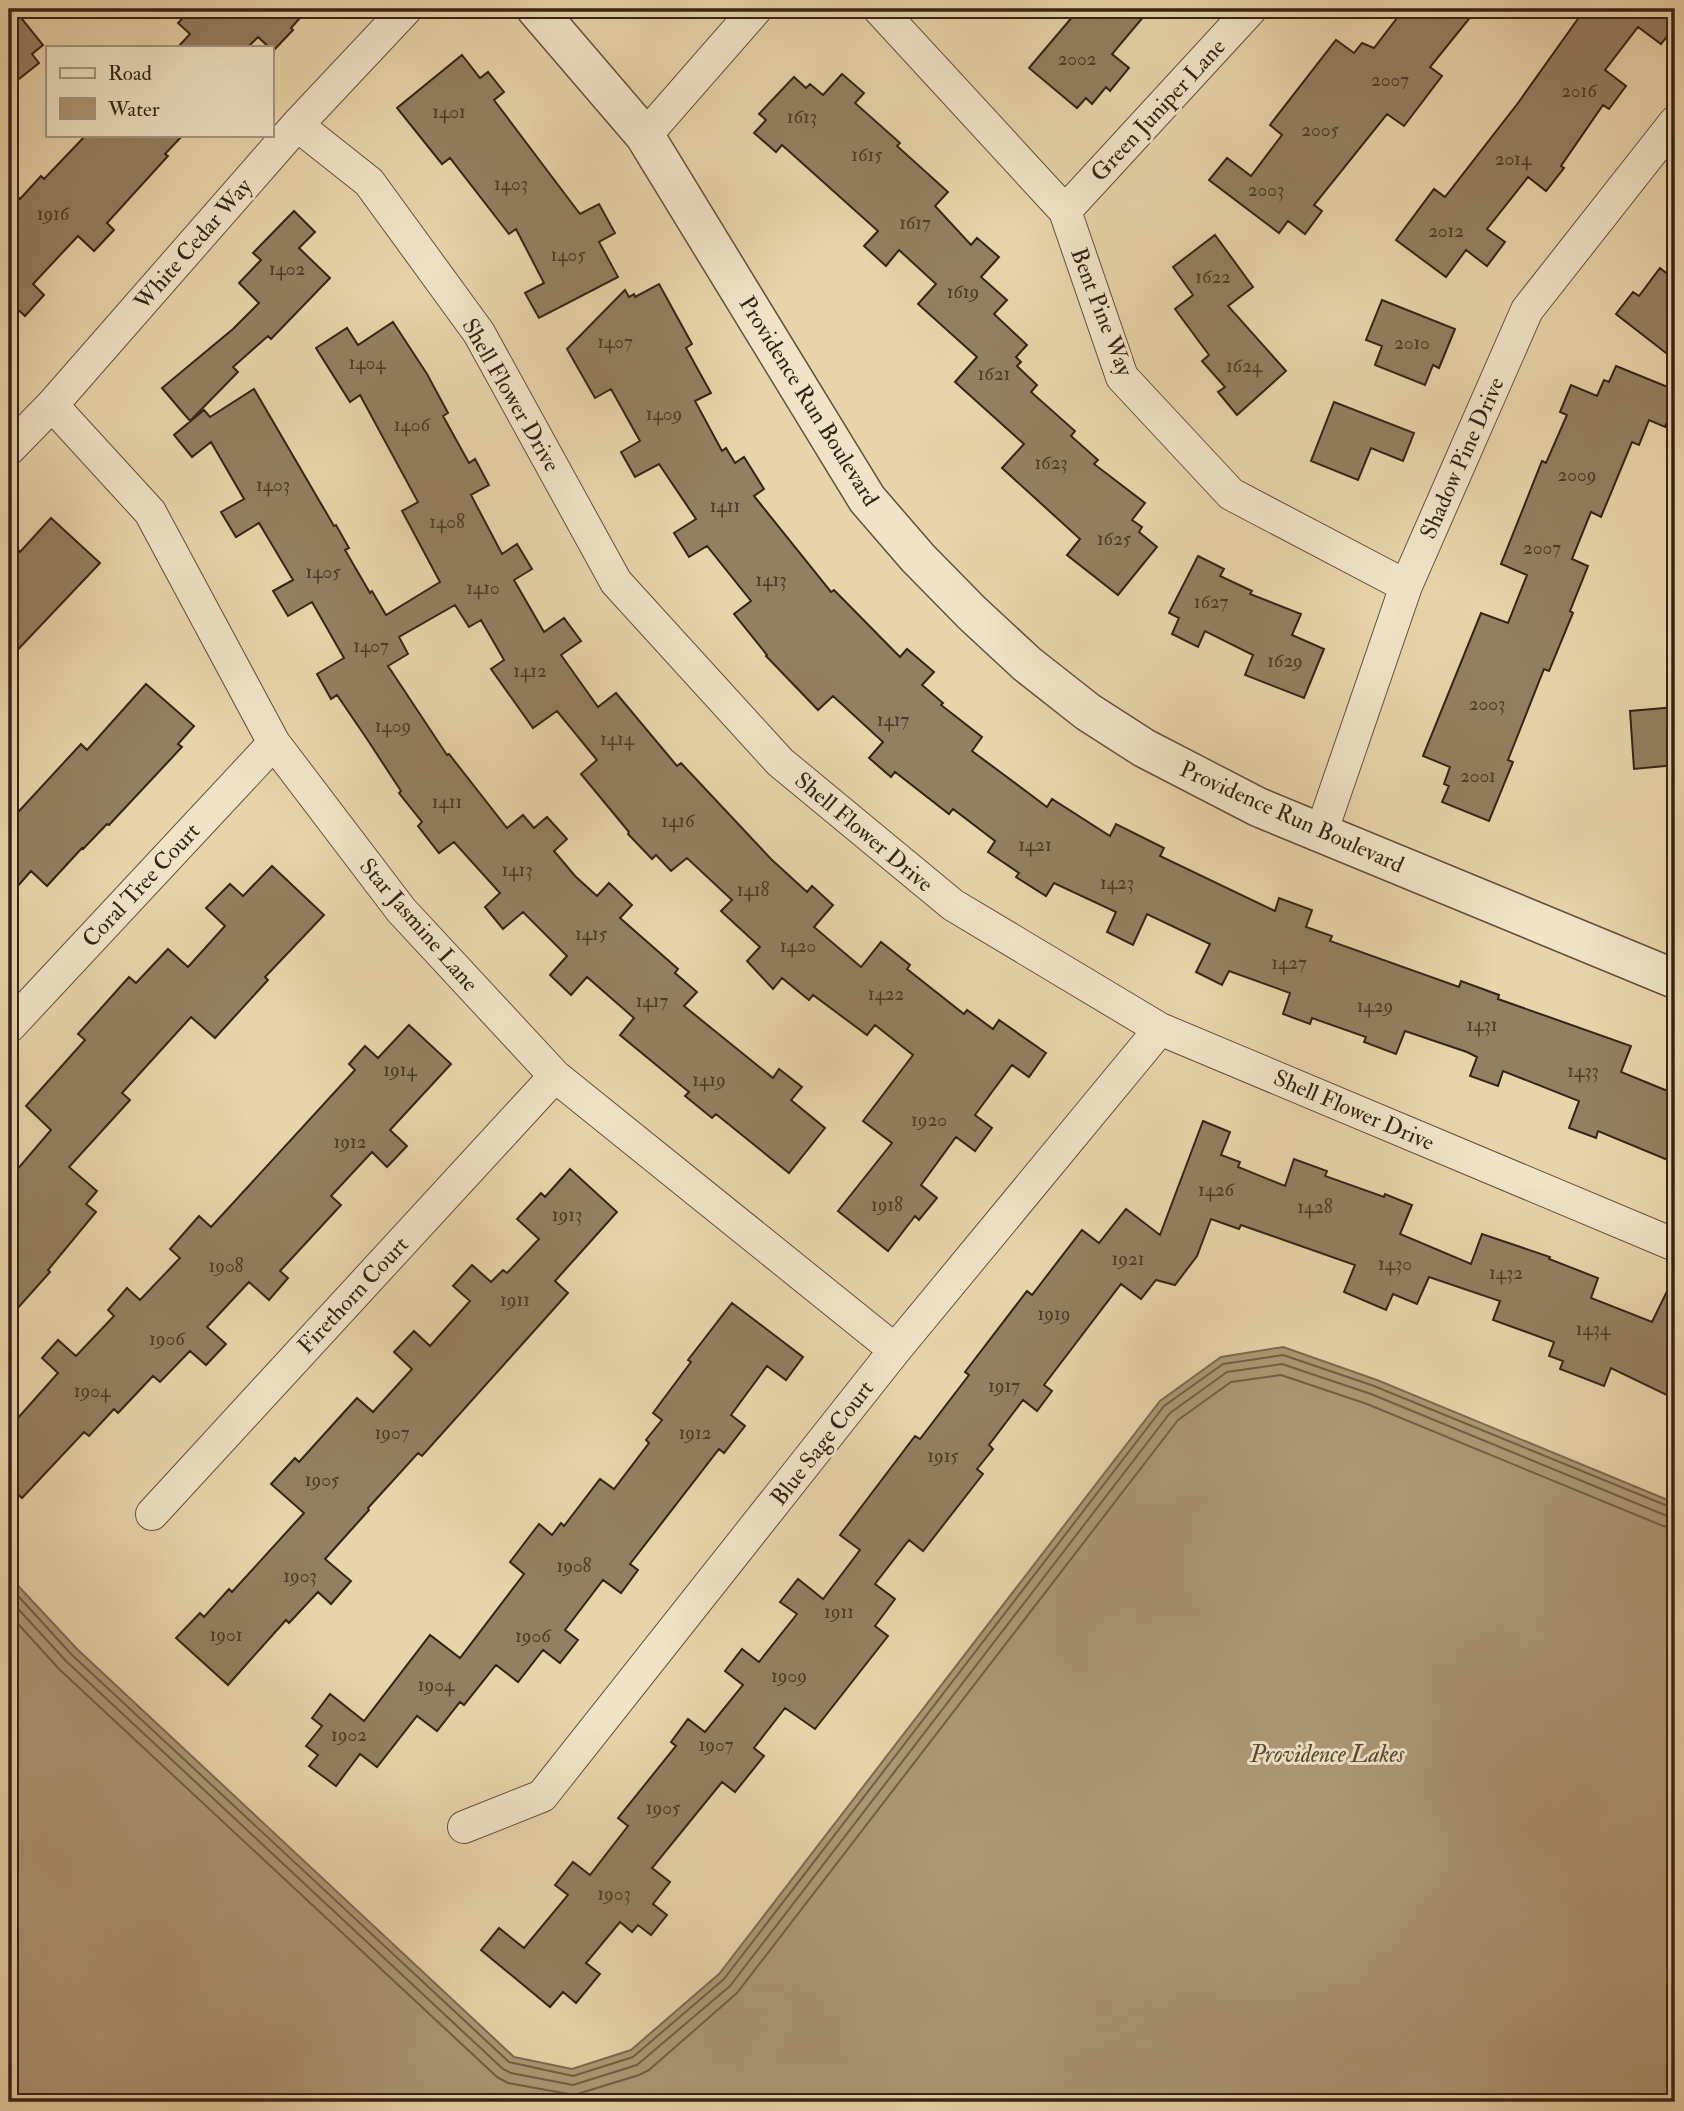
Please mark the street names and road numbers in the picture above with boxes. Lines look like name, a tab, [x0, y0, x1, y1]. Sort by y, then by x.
street label: Green Juniper Lane	[1084, 32, 1233, 188]
street label: White Cedar Way	[127, 172, 259, 317]
street label: Bent Pine Way	[1064, 244, 1140, 381]
street label: Providence Run Boulevard	[732, 291, 886, 511]
street label: Shell Flower Drive	[455, 313, 567, 477]
street label: Shadow Pine Drive	[1413, 372, 1511, 543]
street label: Providence Run Boulevard	[1175, 754, 1409, 880]
street label: Shell Flower Drive	[789, 766, 939, 899]
street label: Coral Tree Court	[76, 817, 206, 953]
street label: Star Jasmine Lane	[353, 852, 485, 998]
street label: Shell Flower Drive	[1269, 1063, 1439, 1157]
street label: Firethorn Court	[291, 1230, 415, 1360]
street label: Blue Sage Court	[764, 1375, 880, 1511]

